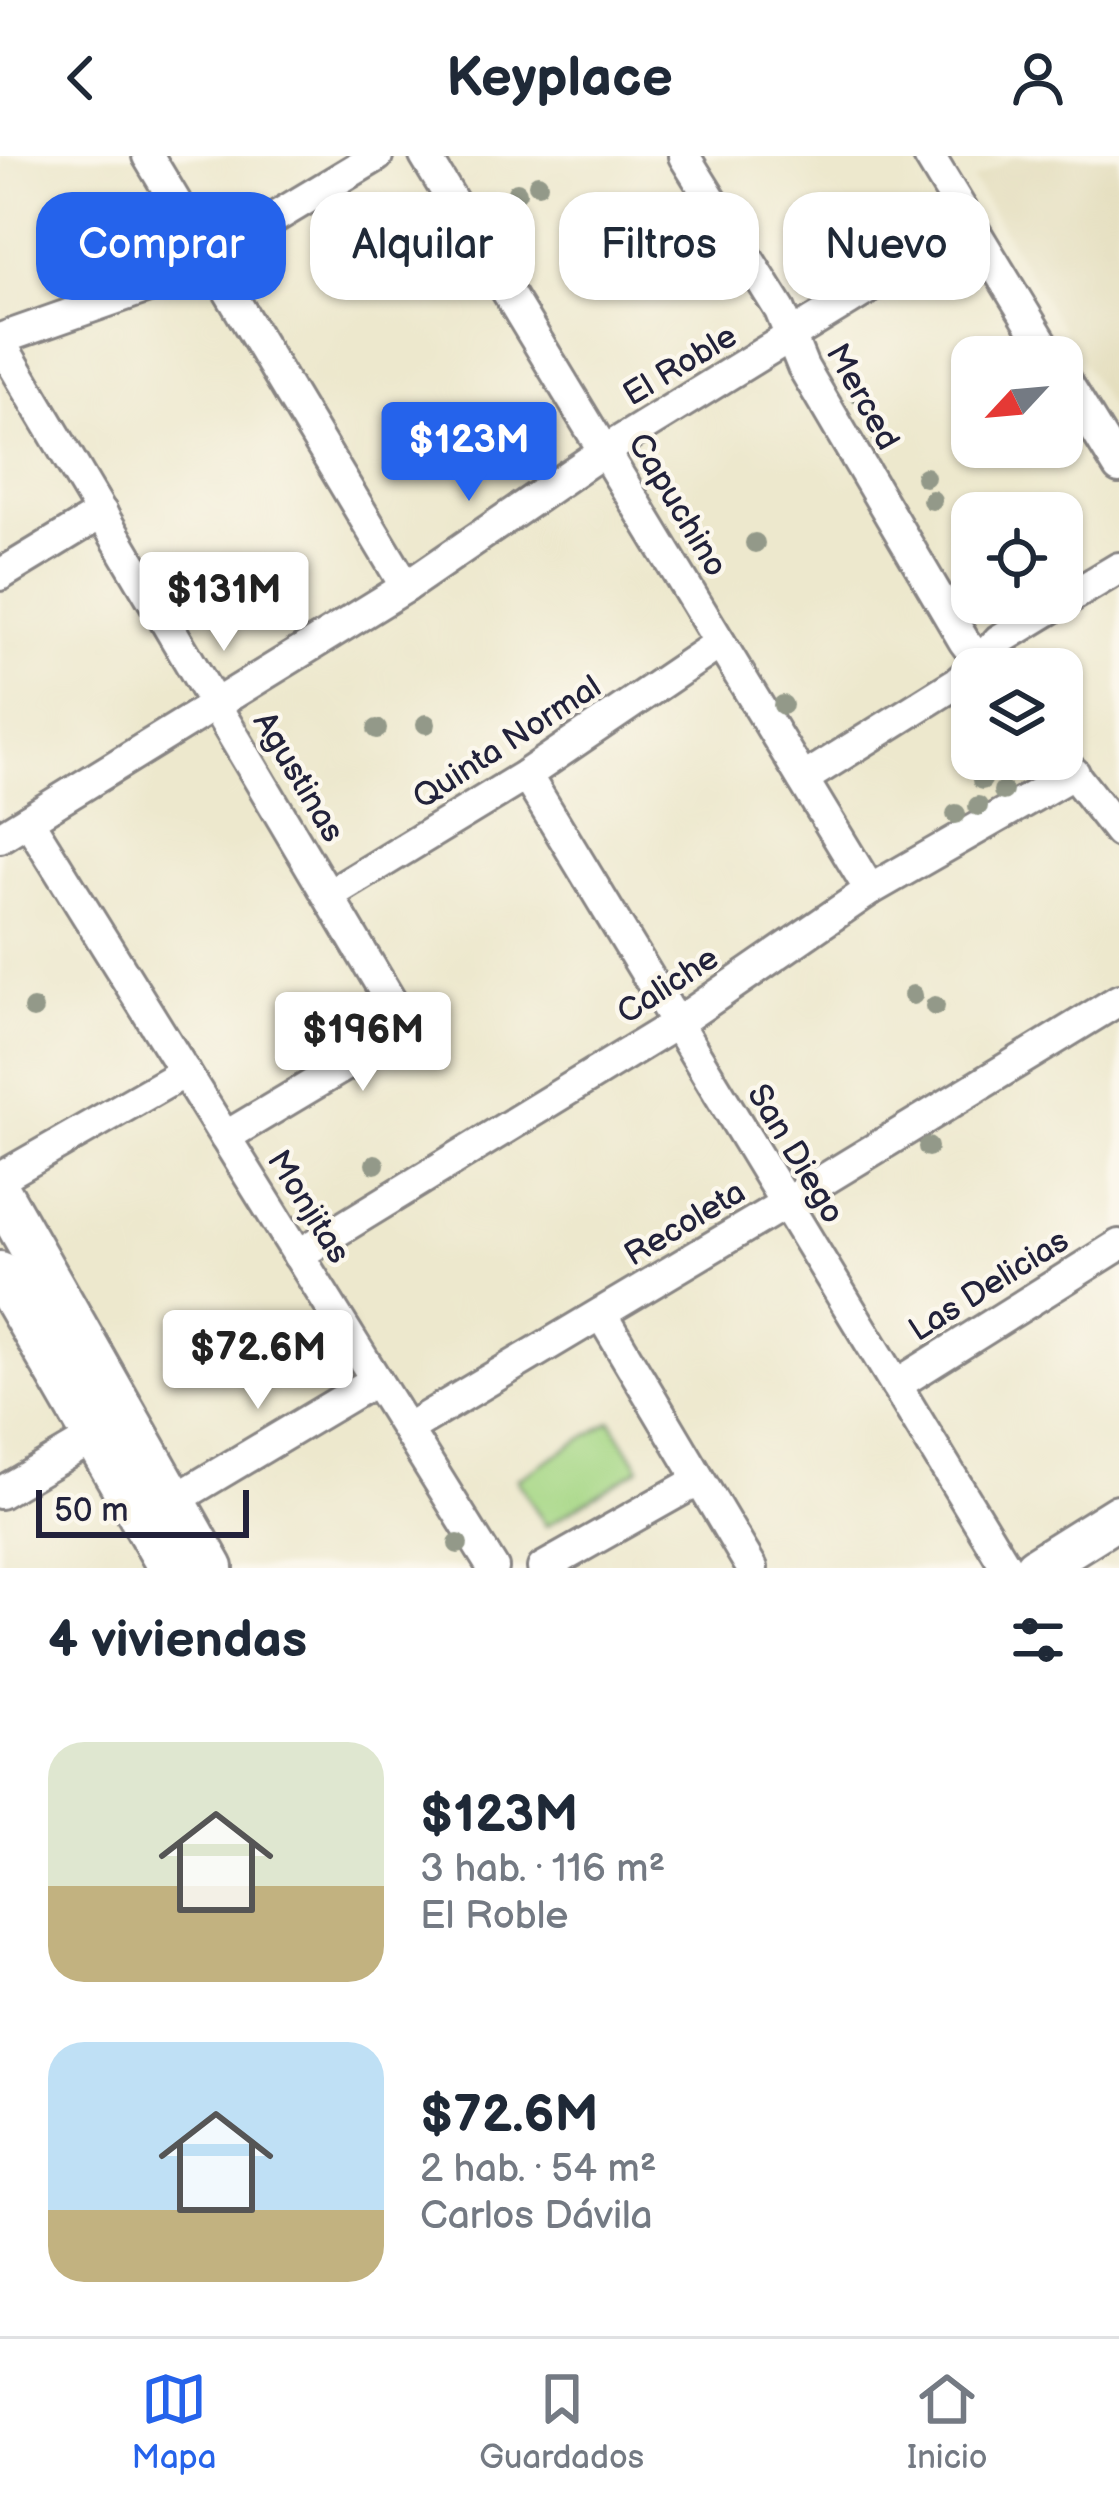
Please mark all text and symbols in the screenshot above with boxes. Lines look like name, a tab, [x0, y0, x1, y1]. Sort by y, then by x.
icon: back	[48, 45, 114, 111]
icon: person	[1005, 45, 1071, 111]
text: Keyplace	[446, 46, 673, 111]
chip: Comprar	[36, 192, 286, 300]
chip: Alquilar	[310, 192, 535, 300]
chip: Filtros	[559, 192, 759, 300]
chip: Nuevo	[783, 192, 990, 300]
street label: El Roble	[616, 316, 744, 415]
north arrow	[951, 336, 1083, 468]
map controls	[951, 336, 1083, 780]
street label: Merced	[817, 337, 908, 457]
pin: $123M	[385, 402, 553, 504]
text: $123M	[409, 417, 529, 464]
street label: Capuchino	[619, 426, 736, 584]
button: locate	[951, 492, 1083, 624]
pin: $131M	[140, 552, 308, 654]
text: $131M	[167, 567, 281, 614]
button: layers	[951, 648, 1083, 780]
street label: Quinta Normal	[406, 667, 609, 818]
street label: Agustinas	[244, 705, 353, 849]
street label: Caliche	[610, 938, 726, 1033]
pin: $196M	[279, 992, 447, 1094]
text: $196M	[302, 1007, 424, 1054]
street label: San Diego	[738, 1077, 852, 1231]
street label: Monjitas	[258, 1143, 359, 1271]
street label: Recoleta	[617, 1172, 753, 1275]
street label: Las Delicias	[902, 1221, 1076, 1350]
pin: $72.6M	[160, 1310, 356, 1412]
text: $72.6M	[190, 1325, 326, 1372]
scale bar	[36, 1484, 249, 1537]
text: 50 m	[54, 1491, 129, 1531]
icon: filters	[1005, 1607, 1071, 1673]
text: 4 viviendas	[48, 1610, 307, 1671]
text: $123M	[420, 1785, 578, 1846]
icon: home	[144, 1790, 288, 1934]
text: 3 hab. · 116 m²	[420, 1846, 665, 1893]
text: El Roble	[420, 1893, 568, 1940]
text: $72.6M	[420, 2085, 598, 2146]
icon: home	[144, 2090, 288, 2234]
text: 2 hab. · 54 m²	[420, 2146, 657, 2193]
text: Carlos Dávila	[420, 2193, 653, 2240]
tab: Mapa	[131, 2366, 216, 2478]
tab: Guardados	[479, 2366, 644, 2478]
tab: Inicio	[907, 2366, 988, 2478]

